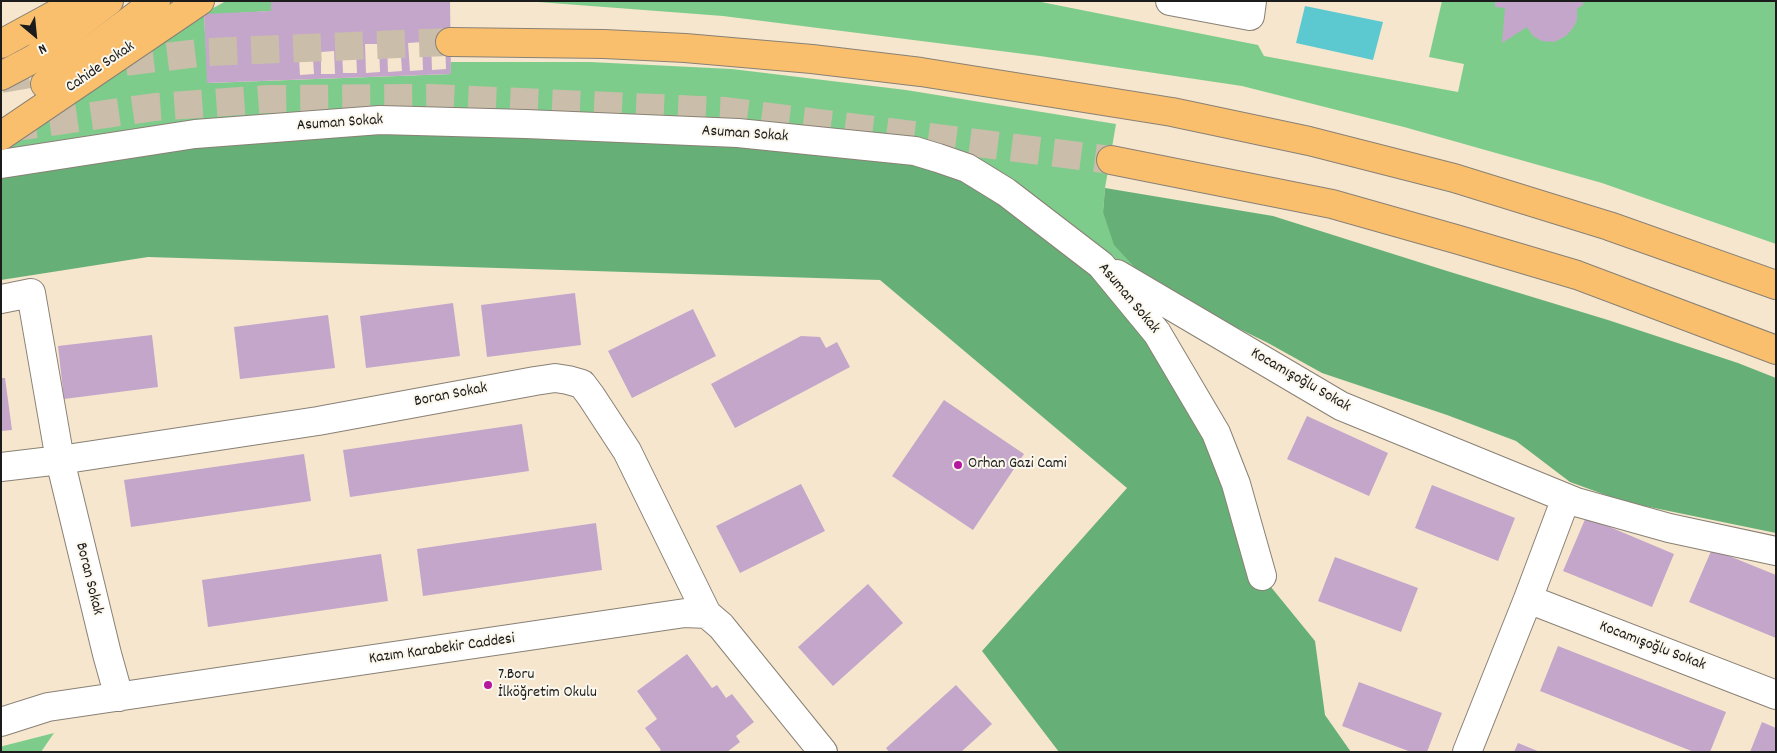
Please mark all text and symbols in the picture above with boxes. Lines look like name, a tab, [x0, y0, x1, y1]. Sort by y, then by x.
north arrow	[10, 10, 60, 60]
text: N	[34, 38, 50, 59]
street label: Cahide Sokak	[63, 38, 139, 98]
street label: Asuman Sokak	[296, 111, 384, 137]
street label: Asuman Sokak	[701, 122, 789, 148]
street label: Asuman Sokak	[1093, 260, 1163, 338]
street label: Kocamışoğlu Sokak	[1246, 345, 1354, 417]
street label: Boran Sokak	[413, 380, 489, 412]
place label: Orhan Gazi Cami	[968, 455, 1067, 475]
marker: Orhan Gazi Cami	[952, 459, 964, 471]
street label: Boran Sokak	[70, 541, 106, 617]
street label: Kocamışoğlu Sokak	[1596, 618, 1708, 676]
street label: Kazım Karabekir Caddesi	[368, 630, 516, 670]
place label: 7.Boru İlköğretim Okulu	[498, 666, 597, 704]
marker: 7.Boru İlköğretim Okulu	[482, 679, 494, 691]

